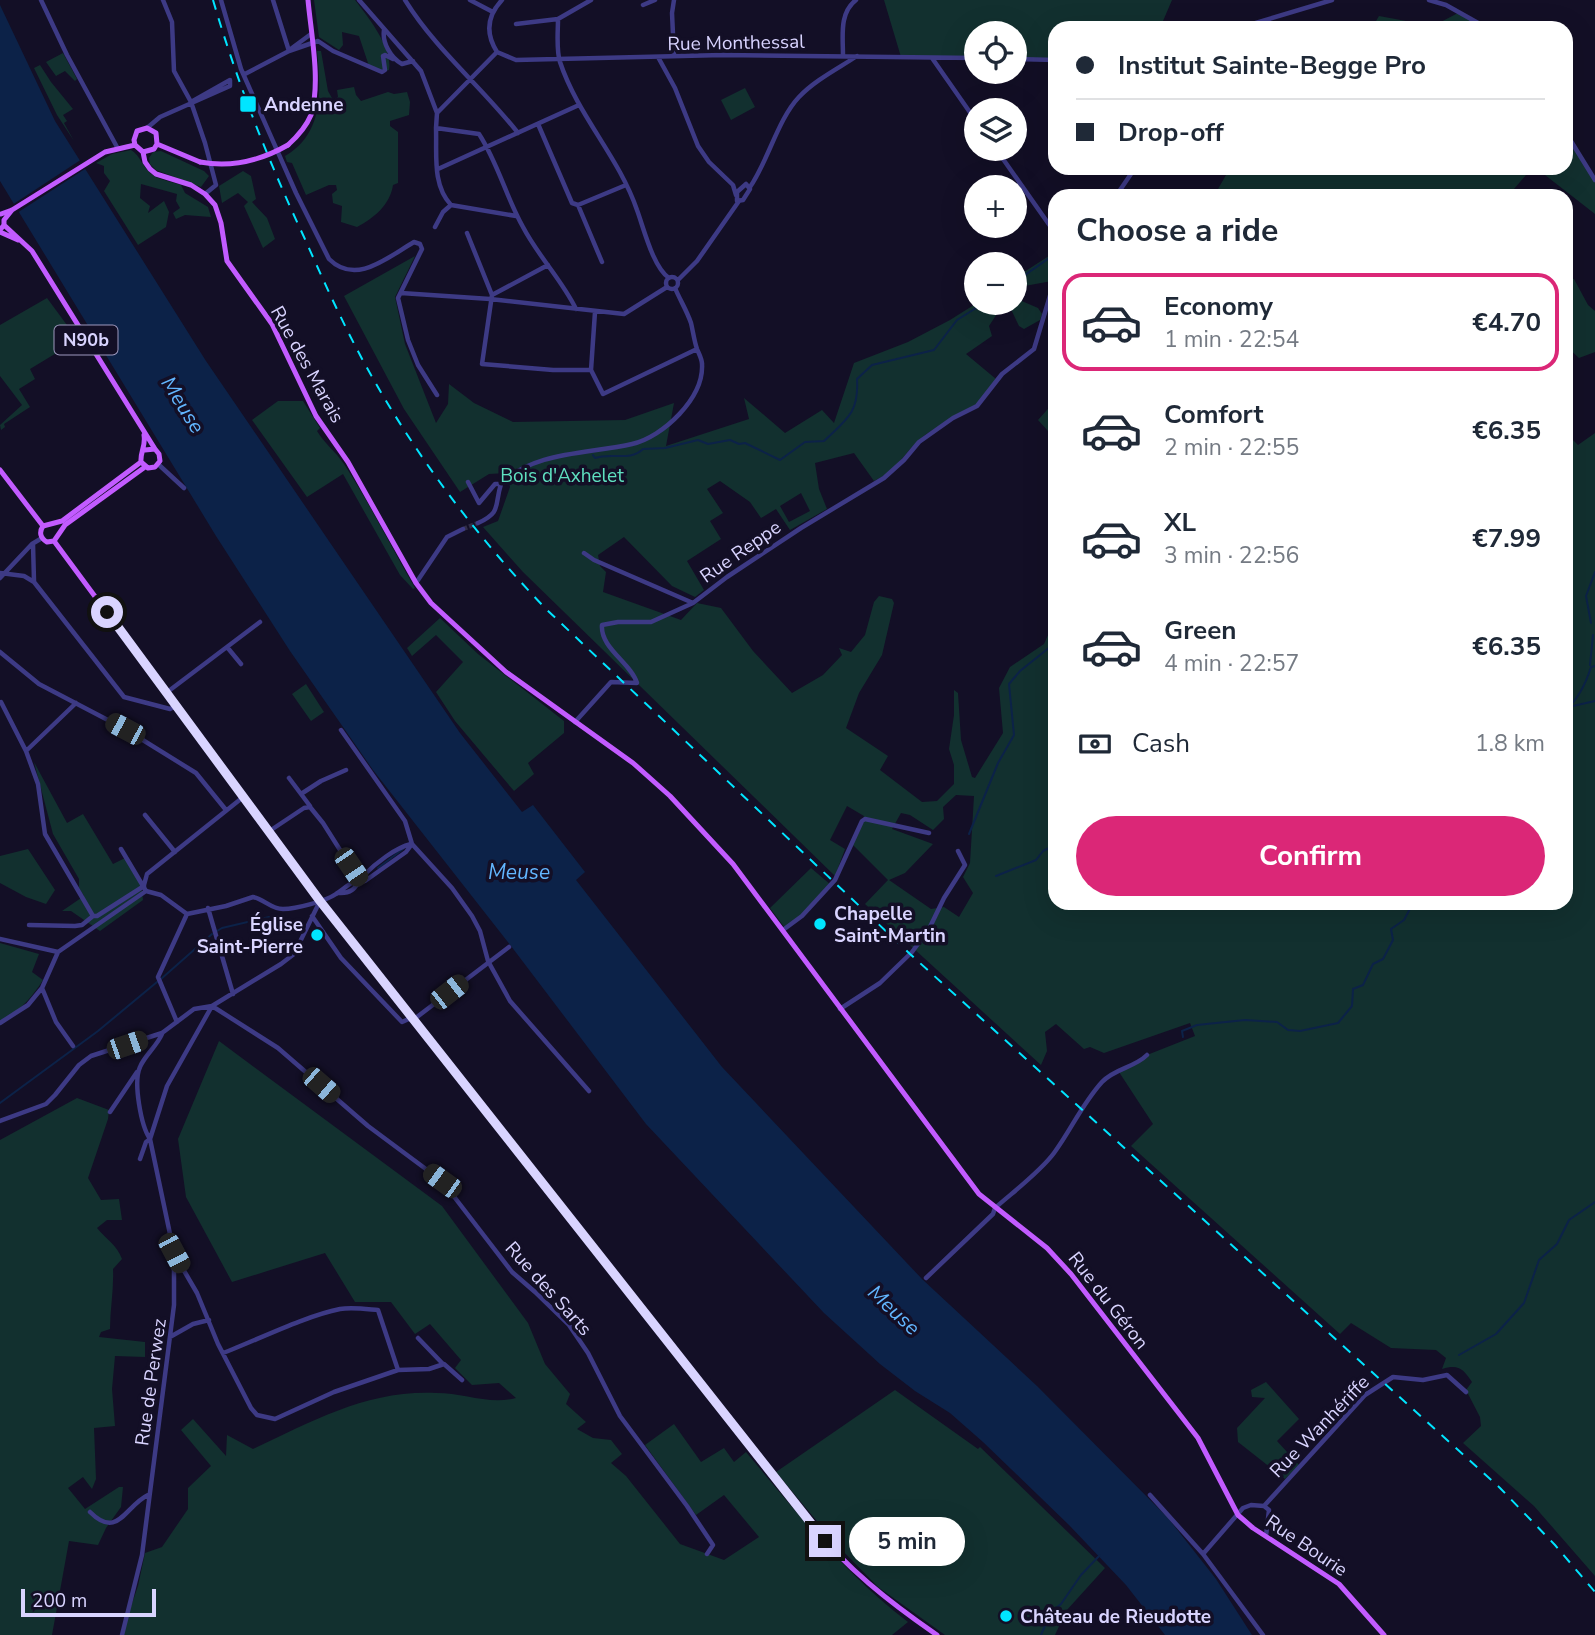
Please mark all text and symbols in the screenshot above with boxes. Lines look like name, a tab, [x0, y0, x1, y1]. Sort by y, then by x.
map controls	[964, 21, 1027, 315]
button: locate	[964, 21, 1027, 84]
street label: Rue Monthessal	[667, 29, 805, 57]
text: Institut Sainte-Begge Pro	[1118, 48, 1426, 83]
place label: Andenne	[264, 92, 343, 118]
marker: Andenne	[238, 94, 258, 114]
button: layers	[964, 98, 1027, 161]
text: Drop-off	[1118, 115, 1224, 150]
button: +	[964, 175, 1027, 238]
text: Choose a ride	[1076, 209, 1278, 252]
button: −	[964, 252, 1027, 315]
text: Economy	[1164, 289, 1273, 324]
icon: car	[1080, 291, 1143, 354]
street label: Rue des Marais	[264, 301, 350, 428]
text: €4.70	[1472, 305, 1541, 340]
text: 1 min · 22:54	[1164, 324, 1299, 355]
road number: N90b	[55, 326, 118, 354]
water label: Meuse	[155, 371, 211, 439]
text: Comfort	[1164, 397, 1264, 432]
icon: car	[1080, 399, 1143, 462]
text: €6.35	[1472, 413, 1541, 448]
text: 2 min · 22:55	[1164, 432, 1299, 463]
park label: Bois d'Axhelet	[500, 463, 624, 489]
text: XL	[1164, 505, 1196, 540]
icon: car	[1080, 507, 1143, 570]
street label: Rue Reppe	[695, 514, 786, 589]
text: €7.99	[1472, 521, 1541, 556]
text: 3 min · 22:56	[1164, 540, 1299, 571]
route start	[91, 596, 123, 628]
text: Green	[1164, 613, 1237, 648]
icon: car	[1080, 615, 1143, 678]
text: €6.35	[1472, 629, 1541, 664]
text: 4 min · 22:57	[1164, 648, 1299, 679]
car	[102, 710, 149, 748]
icon: cash	[1076, 725, 1114, 763]
text: Cash	[1132, 726, 1190, 761]
text: 1.8 km	[1475, 728, 1545, 759]
button: Confirm	[1076, 816, 1545, 896]
car	[331, 844, 372, 890]
water label: Meuse	[488, 858, 550, 886]
place label: Chapelle Saint-Martin	[834, 901, 946, 949]
place label: Église Saint-Pierre	[197, 912, 303, 960]
marker: Chapelle Saint-Martin	[812, 916, 828, 932]
marker: Église Saint-Pierre	[309, 927, 325, 943]
car	[426, 971, 473, 1013]
car	[104, 1028, 151, 1062]
car	[299, 1063, 344, 1107]
car	[419, 1160, 466, 1202]
car	[155, 1230, 194, 1276]
street label: Rue des Sarts	[499, 1236, 598, 1341]
street label: Rue du Géron	[1062, 1247, 1154, 1355]
water label: Meuse	[862, 1279, 926, 1341]
street label: Rue de Perwez	[129, 1317, 173, 1447]
street label: Rue Wanhériffe	[1264, 1370, 1375, 1484]
street label: Rue Bourie	[1260, 1509, 1353, 1583]
callout: 5 min	[850, 1516, 965, 1566]
route end	[809, 1525, 841, 1557]
text: 5 min	[877, 1526, 937, 1557]
scale bar	[21, 1586, 156, 1618]
text: 200 m	[32, 1588, 87, 1614]
place label: Château de Rieudotte	[1020, 1604, 1211, 1630]
marker: Château de Rieudotte	[998, 1608, 1014, 1624]

